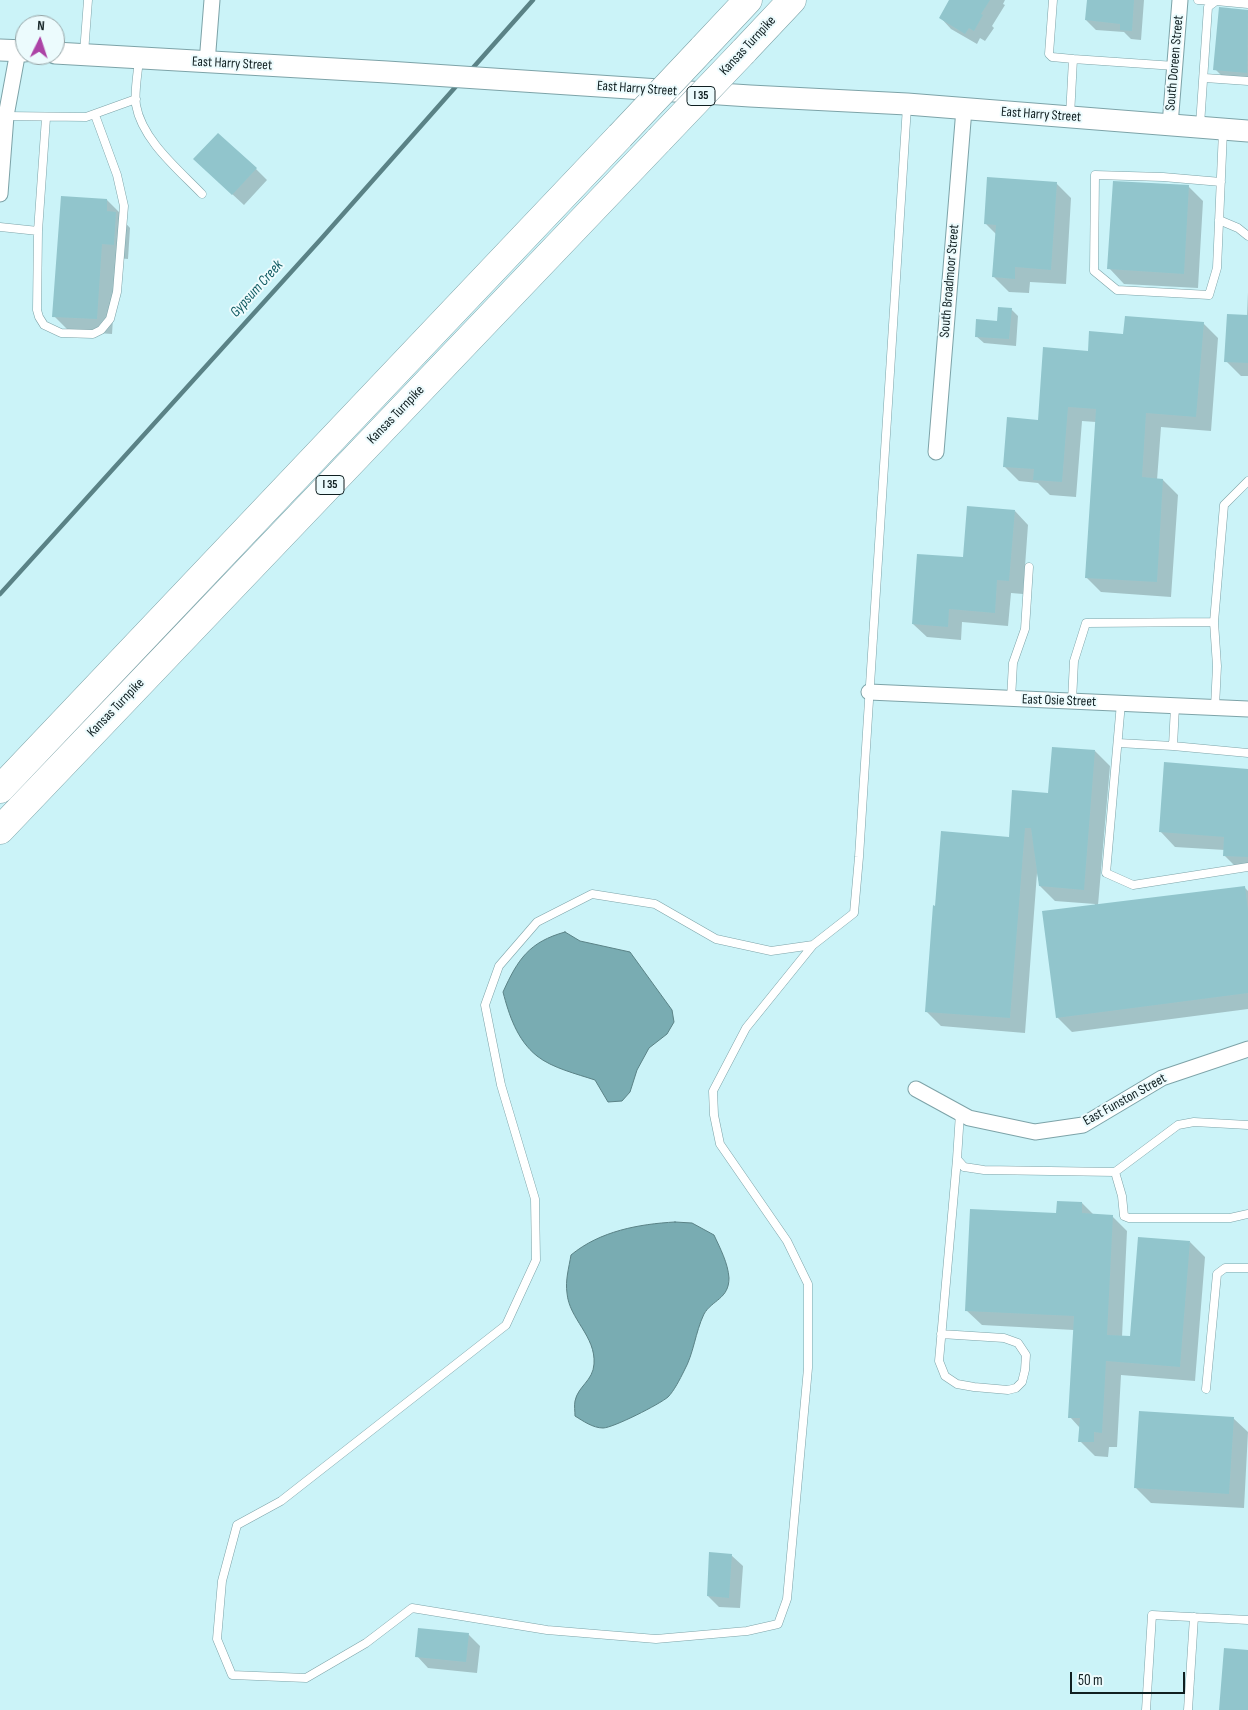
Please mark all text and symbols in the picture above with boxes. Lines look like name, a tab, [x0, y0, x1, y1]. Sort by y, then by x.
street label: Kansas Turnpike	[716, 13, 780, 79]
north arrow	[15, 15, 65, 65]
street label: South Doreen Street	[1162, 15, 1188, 111]
text: N	[37, 17, 45, 34]
street label: East Harry Street	[191, 54, 273, 74]
street label: East Harry Street	[596, 78, 678, 100]
road number: I 35	[687, 86, 715, 105]
street label: East Harry Street	[1000, 104, 1082, 126]
street label: South Broadmoor Street	[937, 224, 963, 338]
water label: Gypsum Creek	[227, 257, 287, 321]
street label: Kansas Turnpike	[364, 382, 428, 448]
road number: I 35	[316, 476, 344, 494]
street label: Kansas Turnpike	[84, 675, 148, 741]
street label: East Osie Street	[1022, 691, 1096, 711]
street label: East Funston Street	[1081, 1070, 1169, 1130]
scale bar	[1073, 1662, 1188, 1694]
text: 50 m	[1078, 1671, 1103, 1690]

